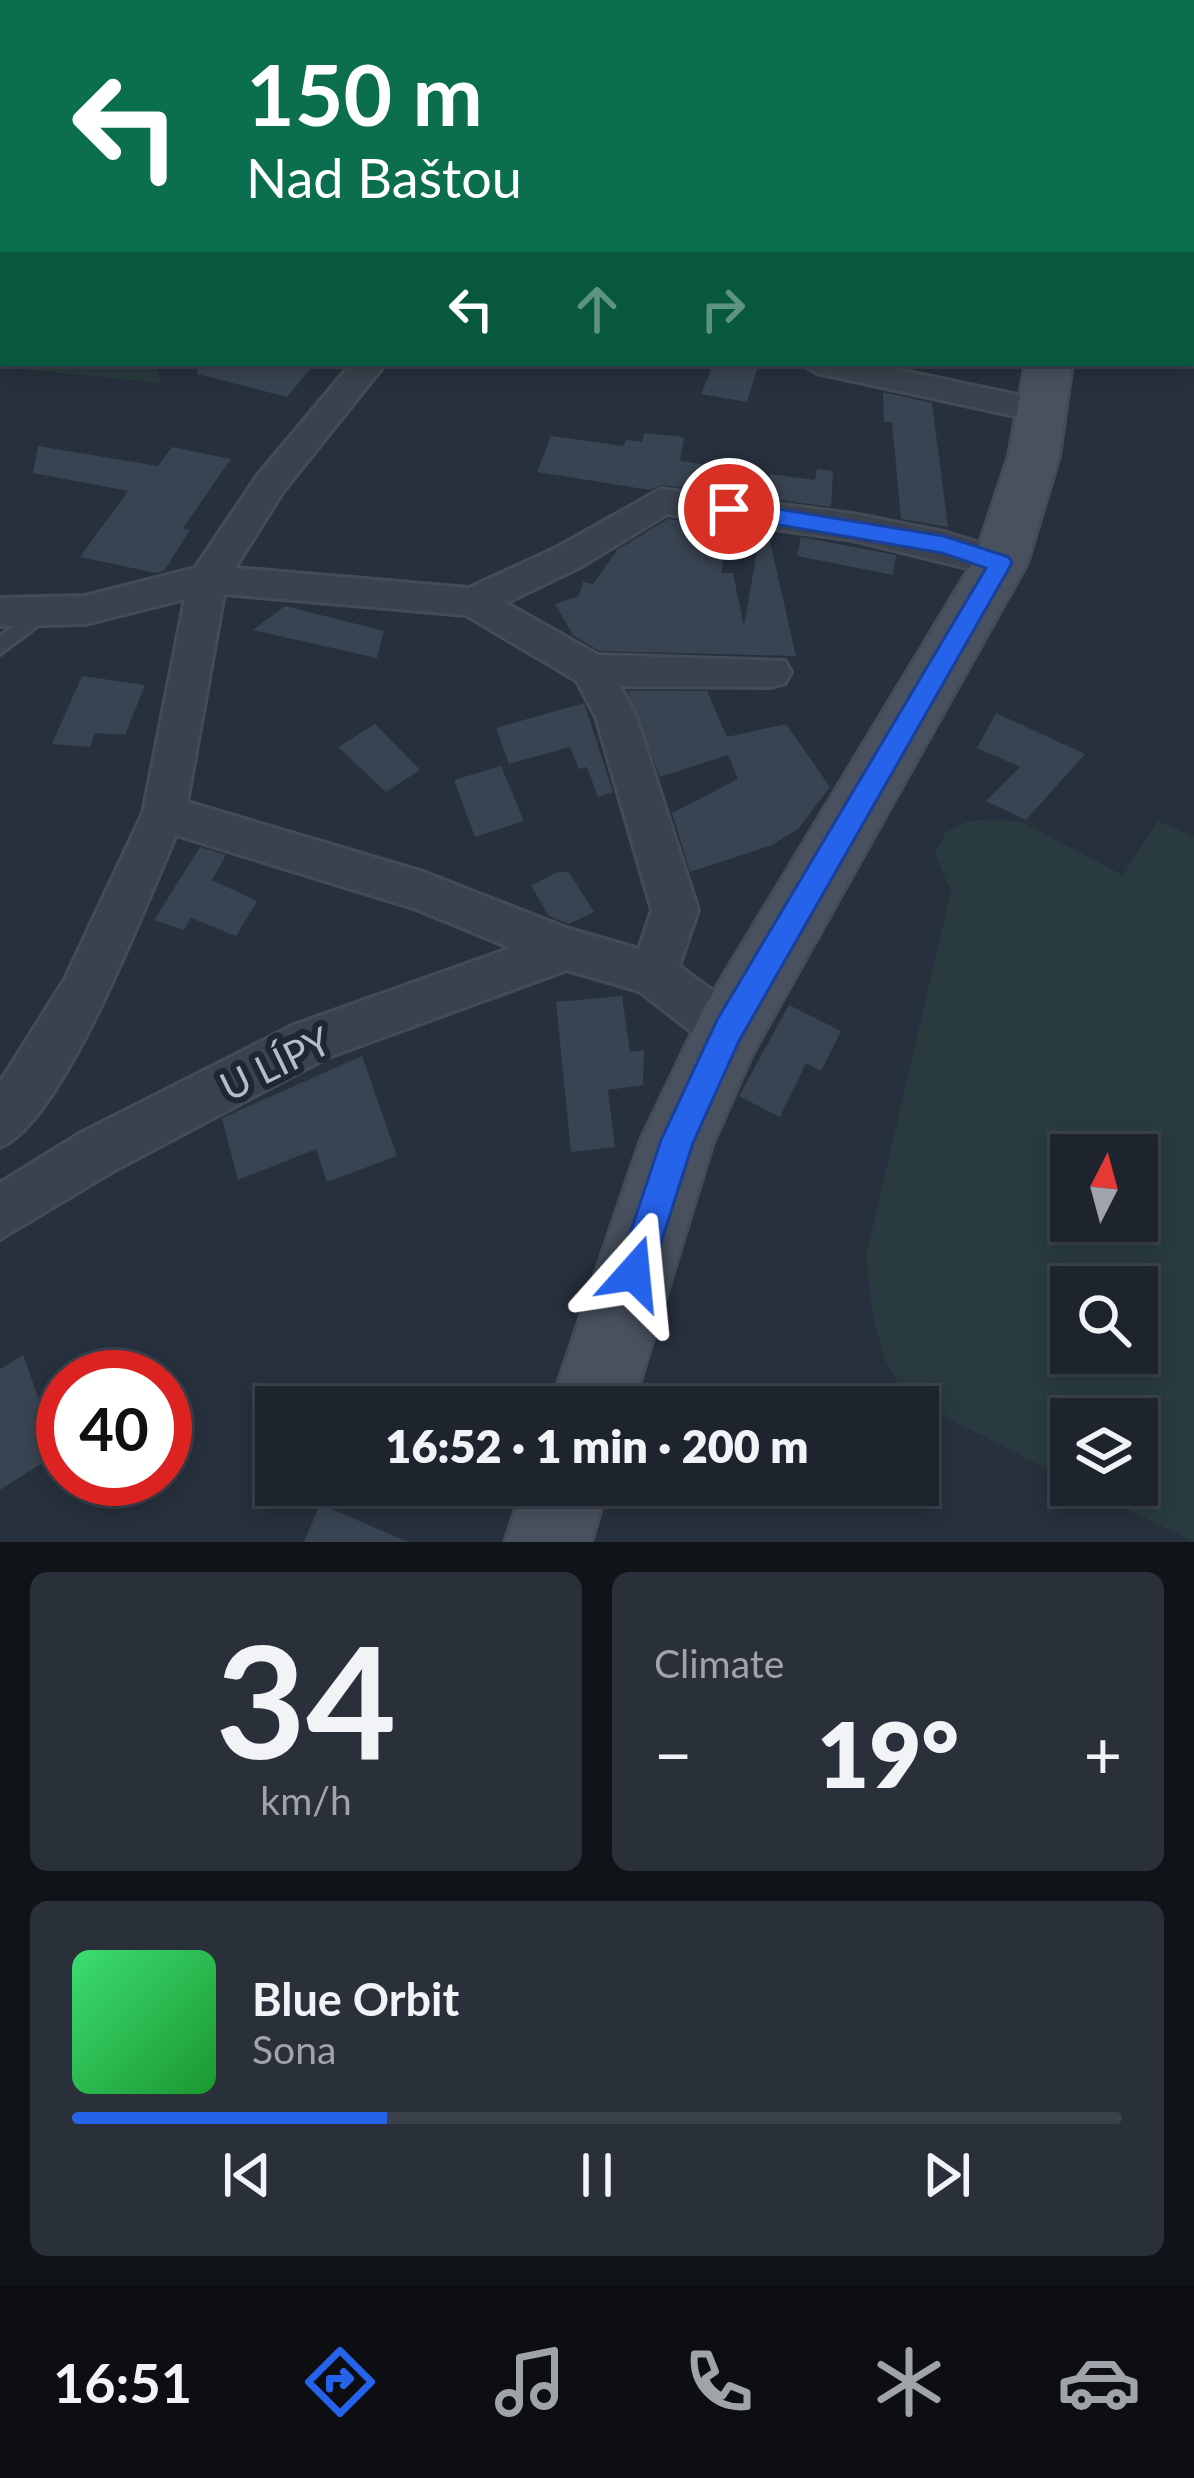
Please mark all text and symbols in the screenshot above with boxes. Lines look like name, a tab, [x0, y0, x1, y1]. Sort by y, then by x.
text: 150 m	[246, 43, 483, 144]
icon: left	[48, 48, 204, 204]
text: Nad Baštou	[246, 145, 522, 210]
icon: left	[438, 276, 504, 342]
icon: ahead	[564, 276, 630, 342]
icon: right	[690, 276, 756, 342]
pin	[678, 458, 780, 560]
icon: arrive	[696, 476, 762, 542]
street label: U LÍPY	[212, 1016, 338, 1109]
north arrow	[1050, 1134, 1158, 1242]
map controls	[1050, 1134, 1158, 1506]
position arrow	[571, 1210, 697, 1336]
button: search	[1050, 1266, 1158, 1374]
speed limit sign: 40	[36, 1350, 192, 1506]
button: layers	[1050, 1398, 1158, 1506]
text: 16:52 · 1 min · 200 m	[385, 1419, 809, 1473]
text: 34	[216, 1605, 396, 1792]
text: Climate	[654, 1640, 784, 1686]
text: 19°	[817, 1699, 959, 1807]
text: −	[654, 1714, 692, 1793]
text: +	[1084, 1714, 1122, 1793]
text: km/h	[260, 1777, 352, 1823]
text: Blue Orbit	[252, 1972, 459, 2026]
text: Sona	[252, 2026, 336, 2072]
icon: previous	[214, 2142, 280, 2208]
icon: pause	[564, 2142, 630, 2208]
icon: next	[914, 2142, 980, 2208]
icon: directions	[298, 2340, 382, 2424]
icon: music	[488, 2340, 572, 2424]
icon: phone	[677, 2340, 761, 2424]
icon: climate	[867, 2340, 951, 2424]
icon: car	[1057, 2340, 1141, 2424]
text: 16:51	[53, 2350, 192, 2415]

